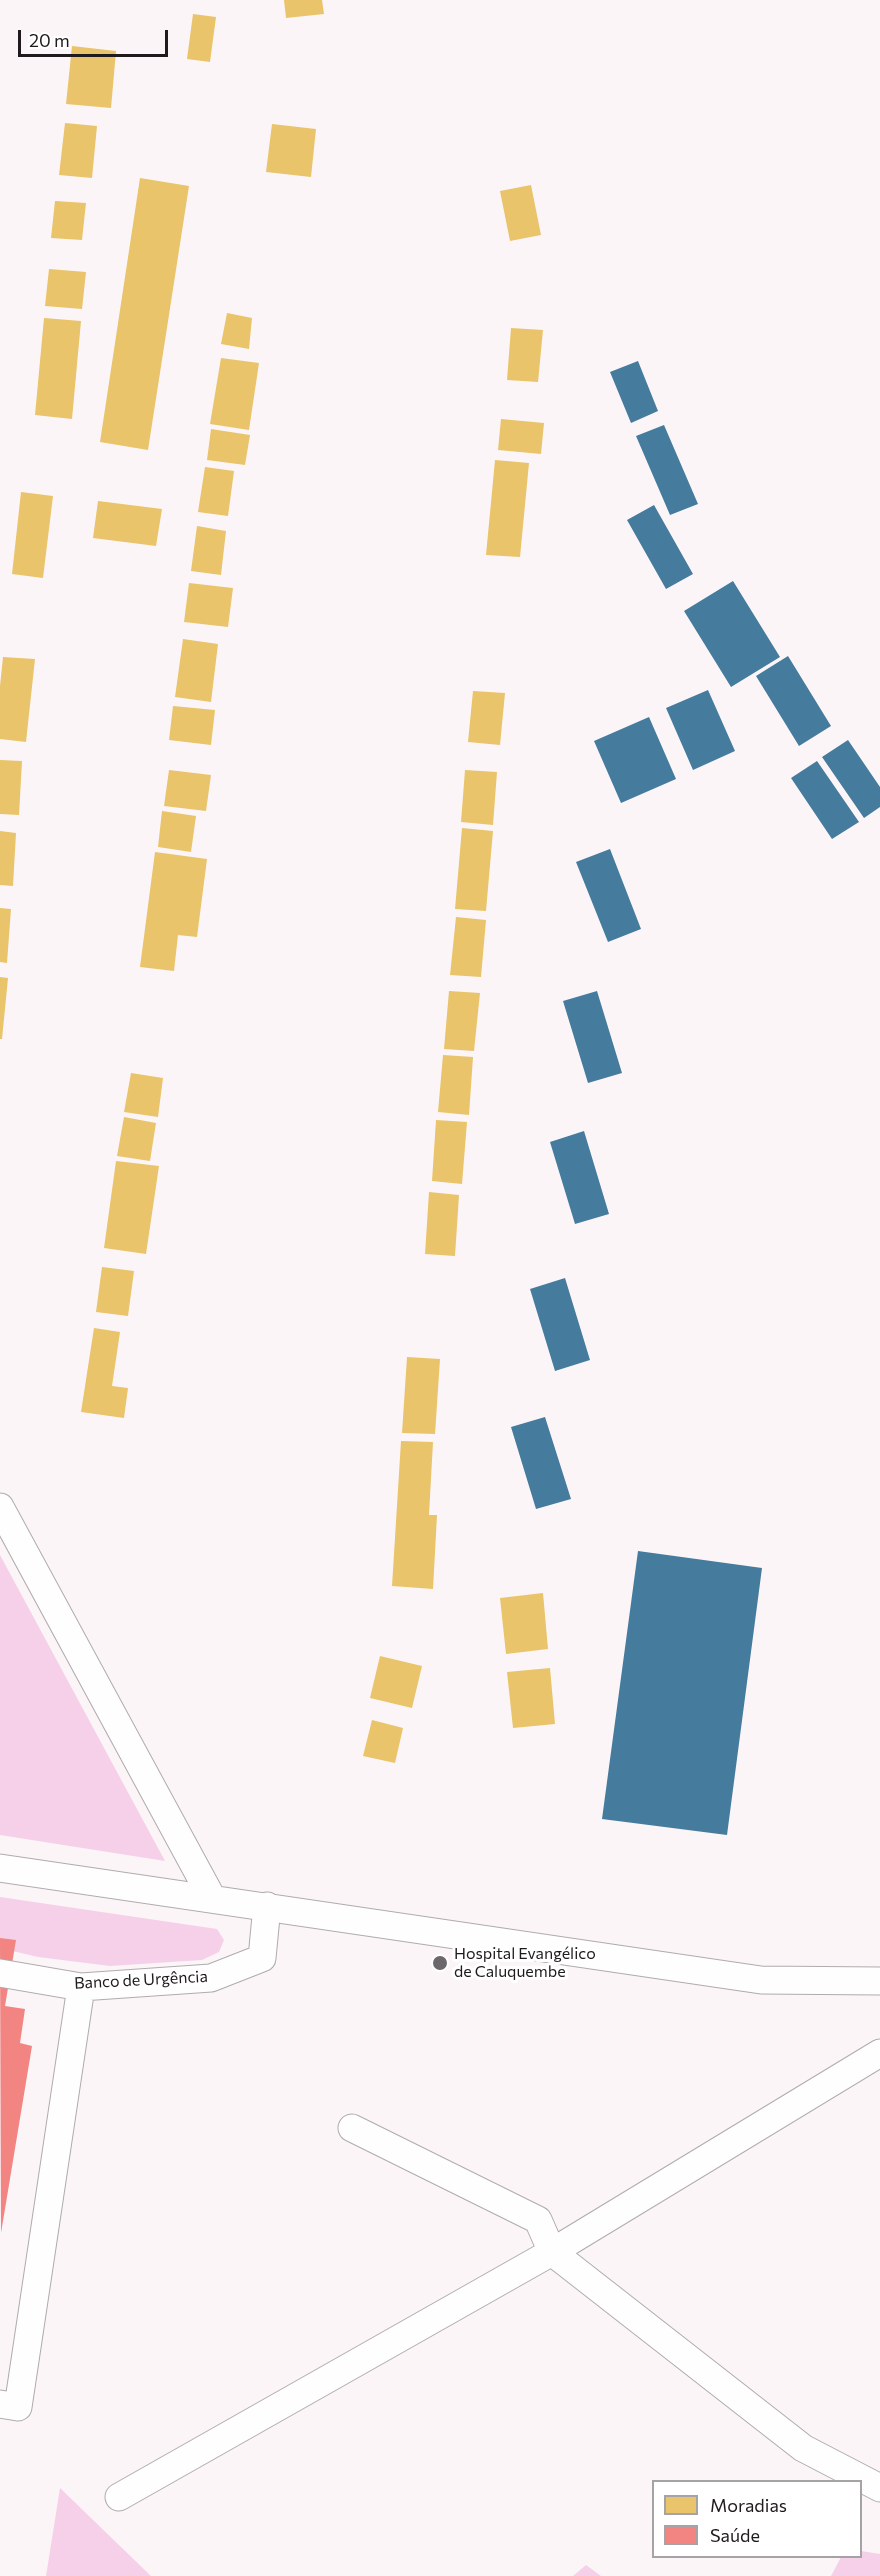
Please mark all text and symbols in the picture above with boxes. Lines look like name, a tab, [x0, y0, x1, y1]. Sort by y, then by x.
scale bar	[21, 18, 171, 56]
text: 20 m	[29, 29, 70, 51]
place label: Hospital Evangélico de Caluquembe	[454, 1944, 596, 1982]
marker: Hospital Evangélico de Caluquembe	[431, 1954, 449, 1972]
street label: Banco de Urgência	[74, 1967, 208, 1993]
legend	[652, 2480, 862, 2558]
text: Moradias	[710, 2494, 787, 2516]
text: Saúde	[710, 2524, 760, 2546]

